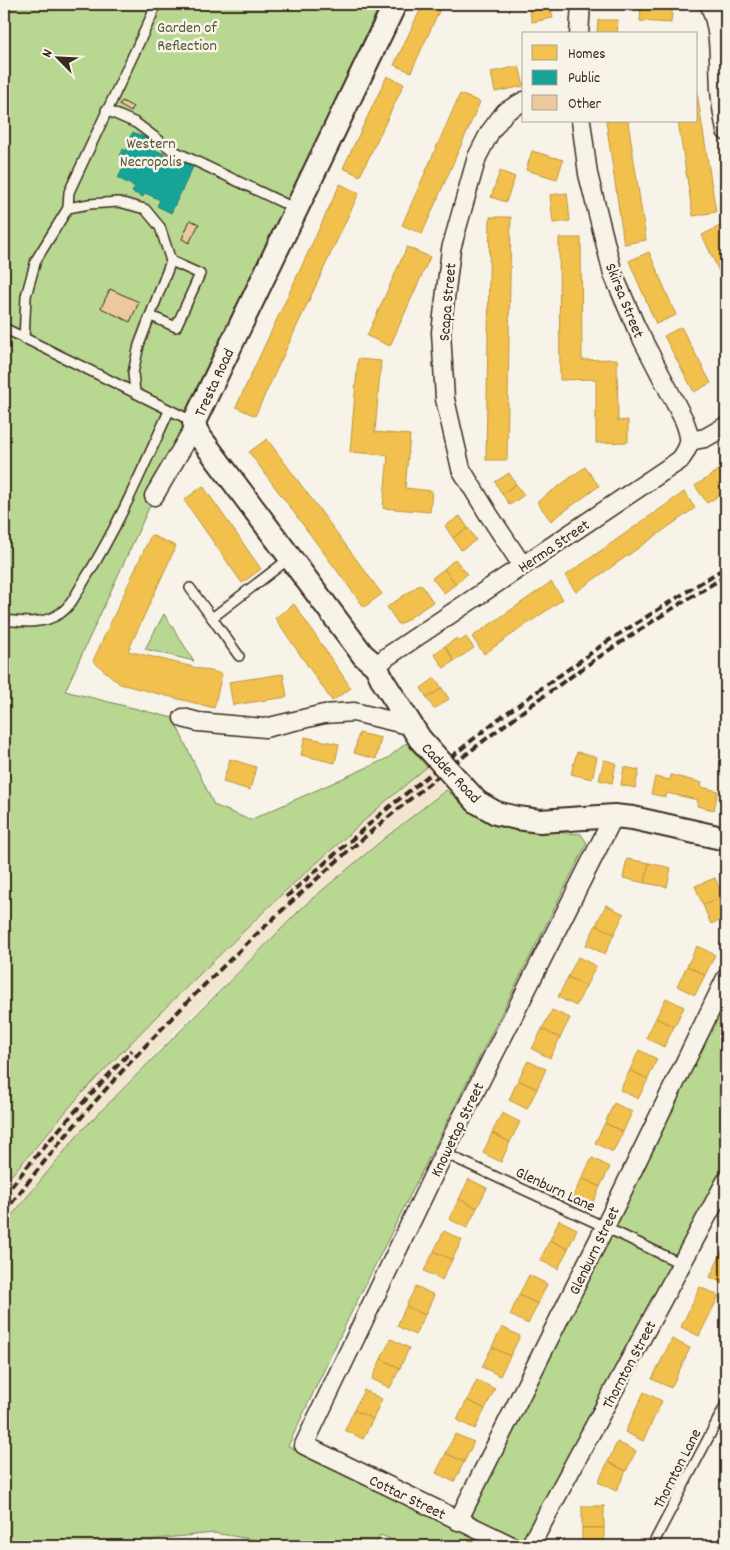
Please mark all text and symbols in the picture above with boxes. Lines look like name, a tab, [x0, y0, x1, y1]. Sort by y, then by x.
park label: Garden of Reflection	[157, 17, 217, 58]
north arrow	[32, 32, 82, 82]
legend	[522, 32, 698, 122]
text: Homes	[568, 44, 606, 66]
text: N	[37, 46, 59, 61]
text: Public	[568, 68, 600, 90]
text: Other	[568, 94, 602, 116]
park label: Western Necropolis	[120, 133, 182, 174]
street label: Skirsa Street	[598, 260, 649, 342]
street label: Scapa Street	[434, 262, 463, 342]
street label: Tresta Road	[189, 345, 241, 421]
street label: Herma Street	[514, 515, 595, 580]
street label: Cadder Road	[415, 738, 485, 809]
street label: Knowetap Street	[425, 1079, 491, 1181]
street label: Glenburn Lane	[511, 1162, 599, 1219]
street label: Glenburn Street	[564, 1203, 627, 1299]
street label: Thornton Street	[597, 1317, 663, 1413]
street label: Thornton Lane	[648, 1425, 708, 1513]
street label: Cottar Street	[365, 1470, 449, 1527]

